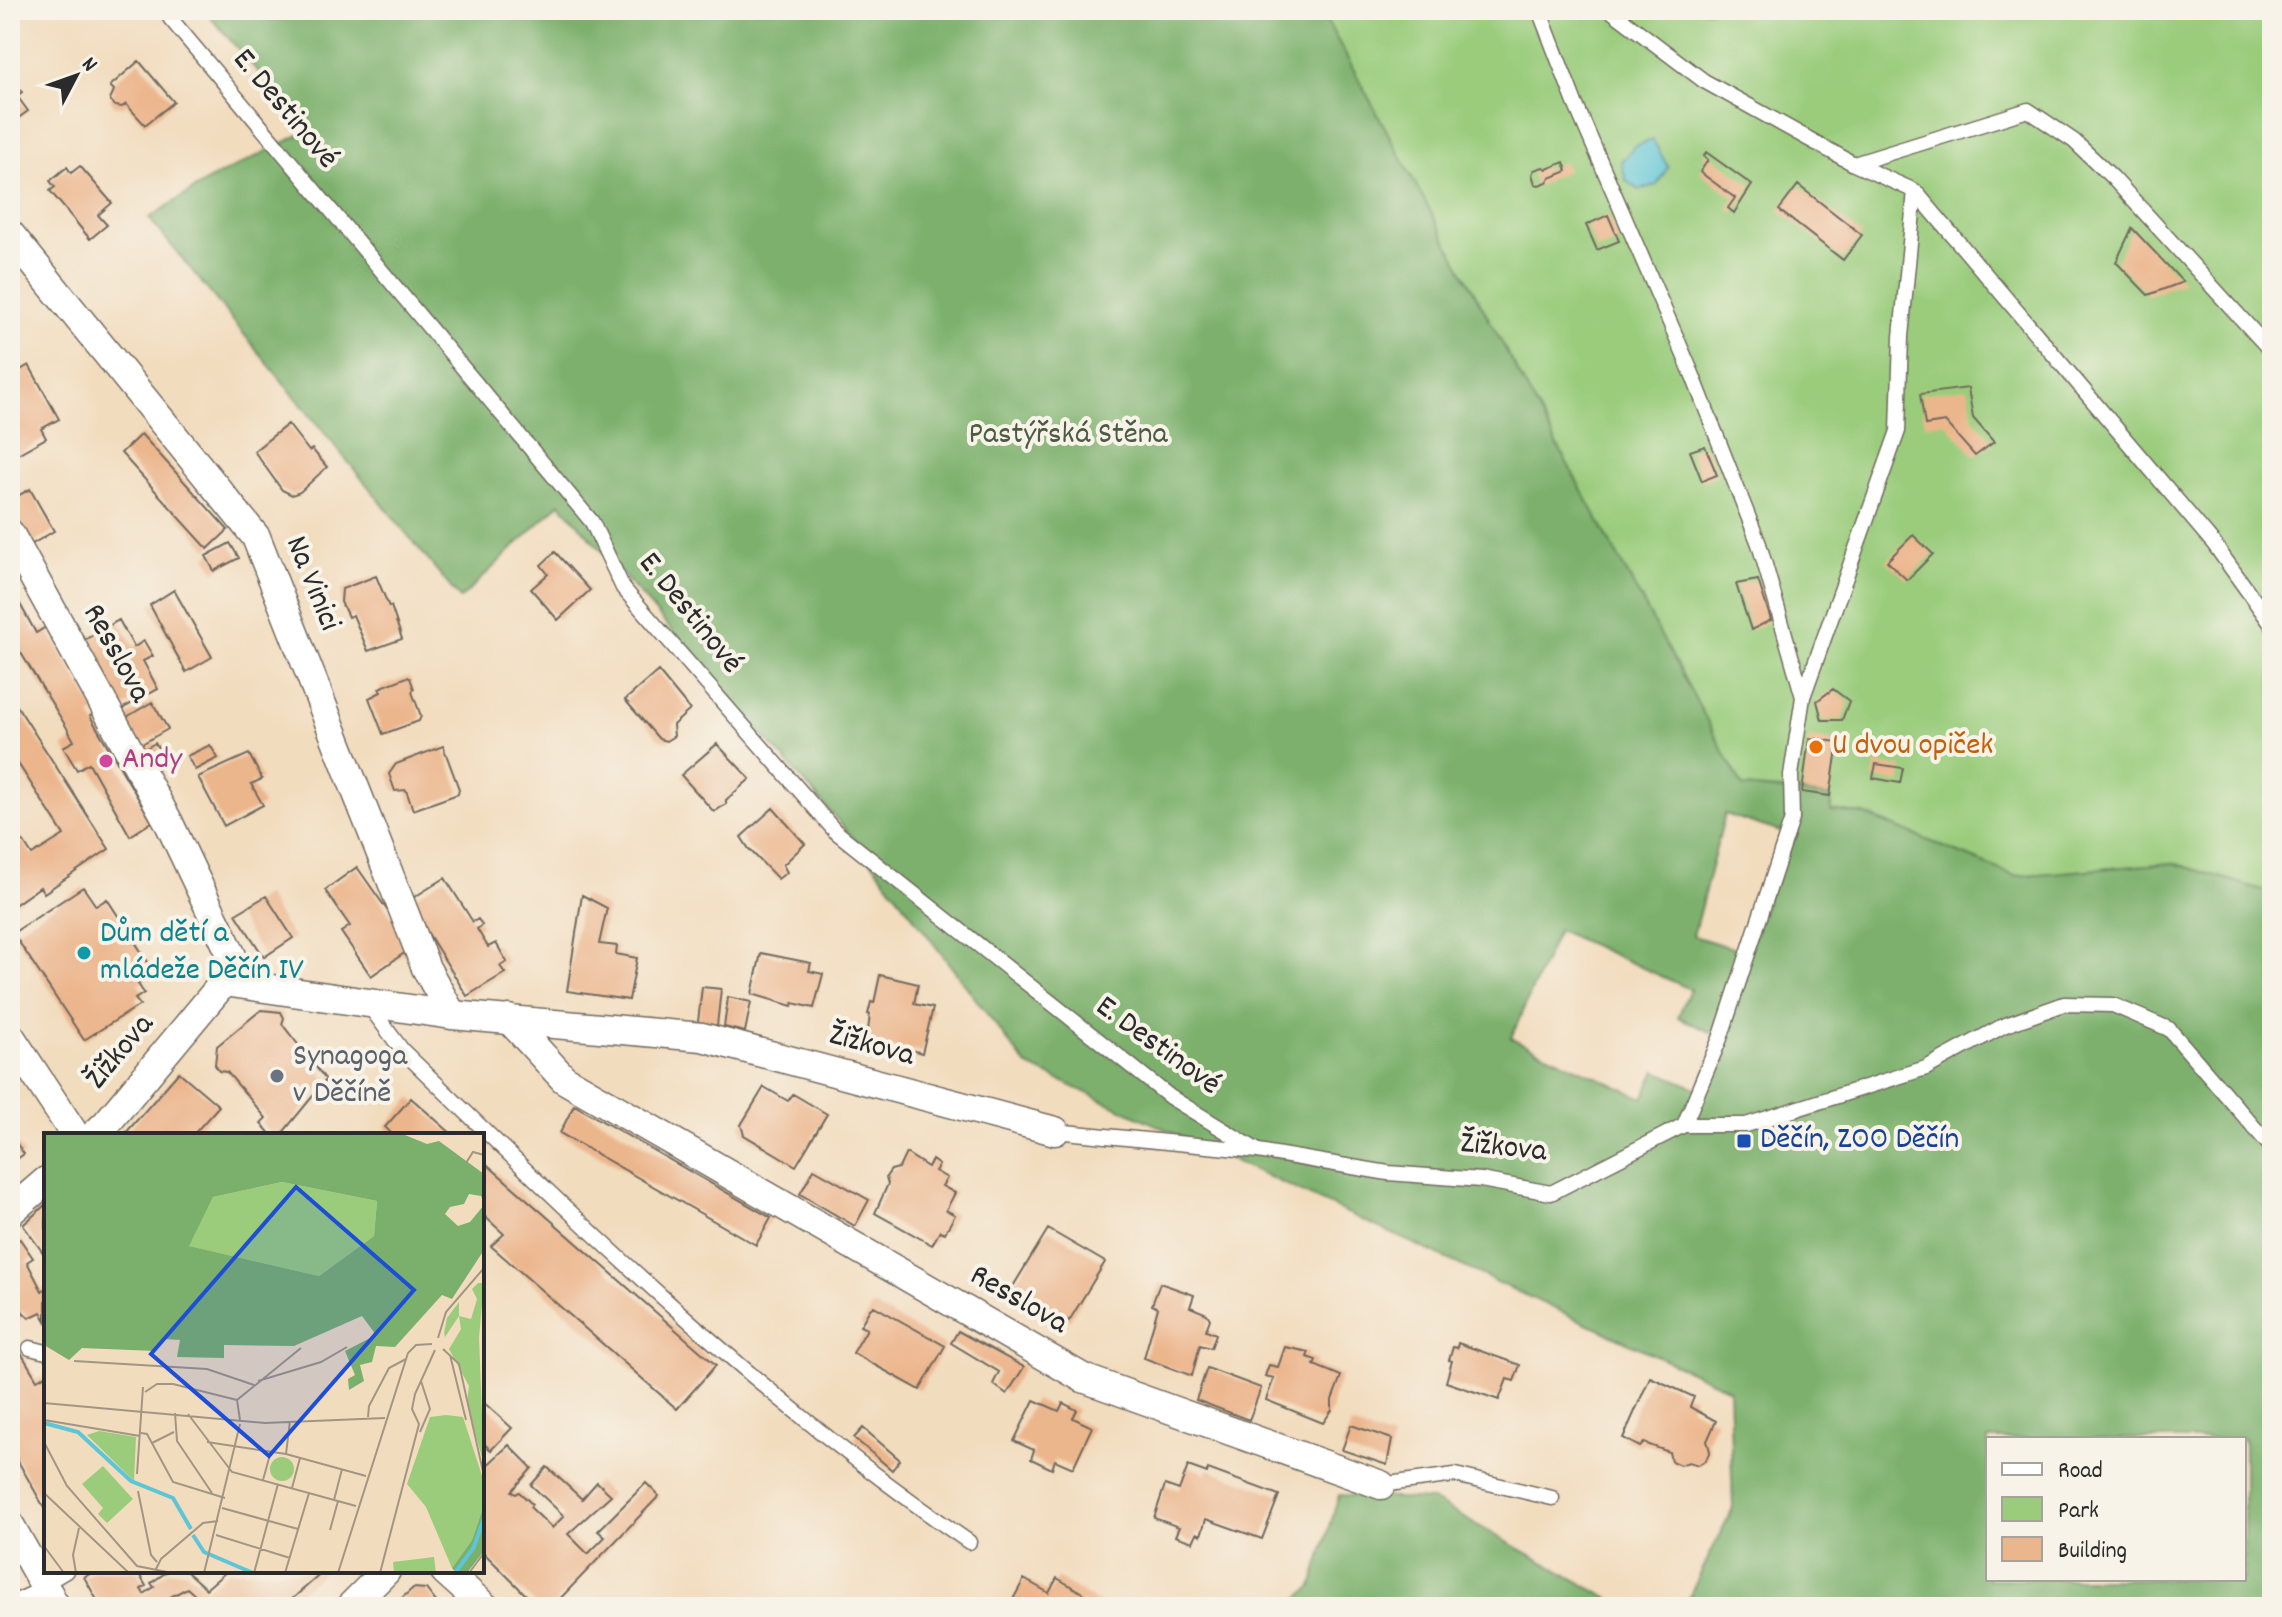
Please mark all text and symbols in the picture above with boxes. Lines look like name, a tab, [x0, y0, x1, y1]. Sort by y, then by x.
north arrow	[36, 36, 116, 116]
street label: E. Destinové	[220, 40, 348, 180]
text: N	[73, 51, 104, 80]
park label: Pastýřská Stěna	[969, 413, 1168, 459]
street label: Na Vinici	[271, 530, 351, 639]
street label: E. Destinové	[625, 543, 753, 685]
street label: Resslova	[69, 596, 161, 713]
place label: U dvou opiček	[1832, 724, 1993, 770]
place label: Andy	[122, 738, 183, 784]
marker: U dvou opiček	[1807, 738, 1825, 756]
marker: Andy	[97, 752, 115, 770]
place label: Dům dětí a mládeže Děčín IV	[100, 912, 304, 995]
marker: Dům dětí a mládeže Děčín IV	[75, 944, 93, 962]
street label: E. Destinové	[1085, 986, 1229, 1108]
street label: Žižkova	[75, 1004, 167, 1101]
street label: Žižkova	[823, 1014, 920, 1081]
place label: Synagoga v Děčíně	[293, 1035, 408, 1118]
marker: Synagoga v Děčíně	[268, 1067, 286, 1085]
place label: Děčín, ZOO Děčín	[1760, 1118, 1959, 1164]
street label: Žižkova	[1457, 1122, 1550, 1177]
marker: Děčín, ZOO Děčín	[1735, 1132, 1753, 1150]
inset map	[44, 1133, 484, 1573]
street label: Resslova	[960, 1254, 1077, 1348]
legend	[1986, 1437, 2246, 1581]
text: Road	[2058, 1455, 2103, 1489]
text: Park	[2058, 1495, 2099, 1529]
text: Building	[2058, 1535, 2127, 1569]

